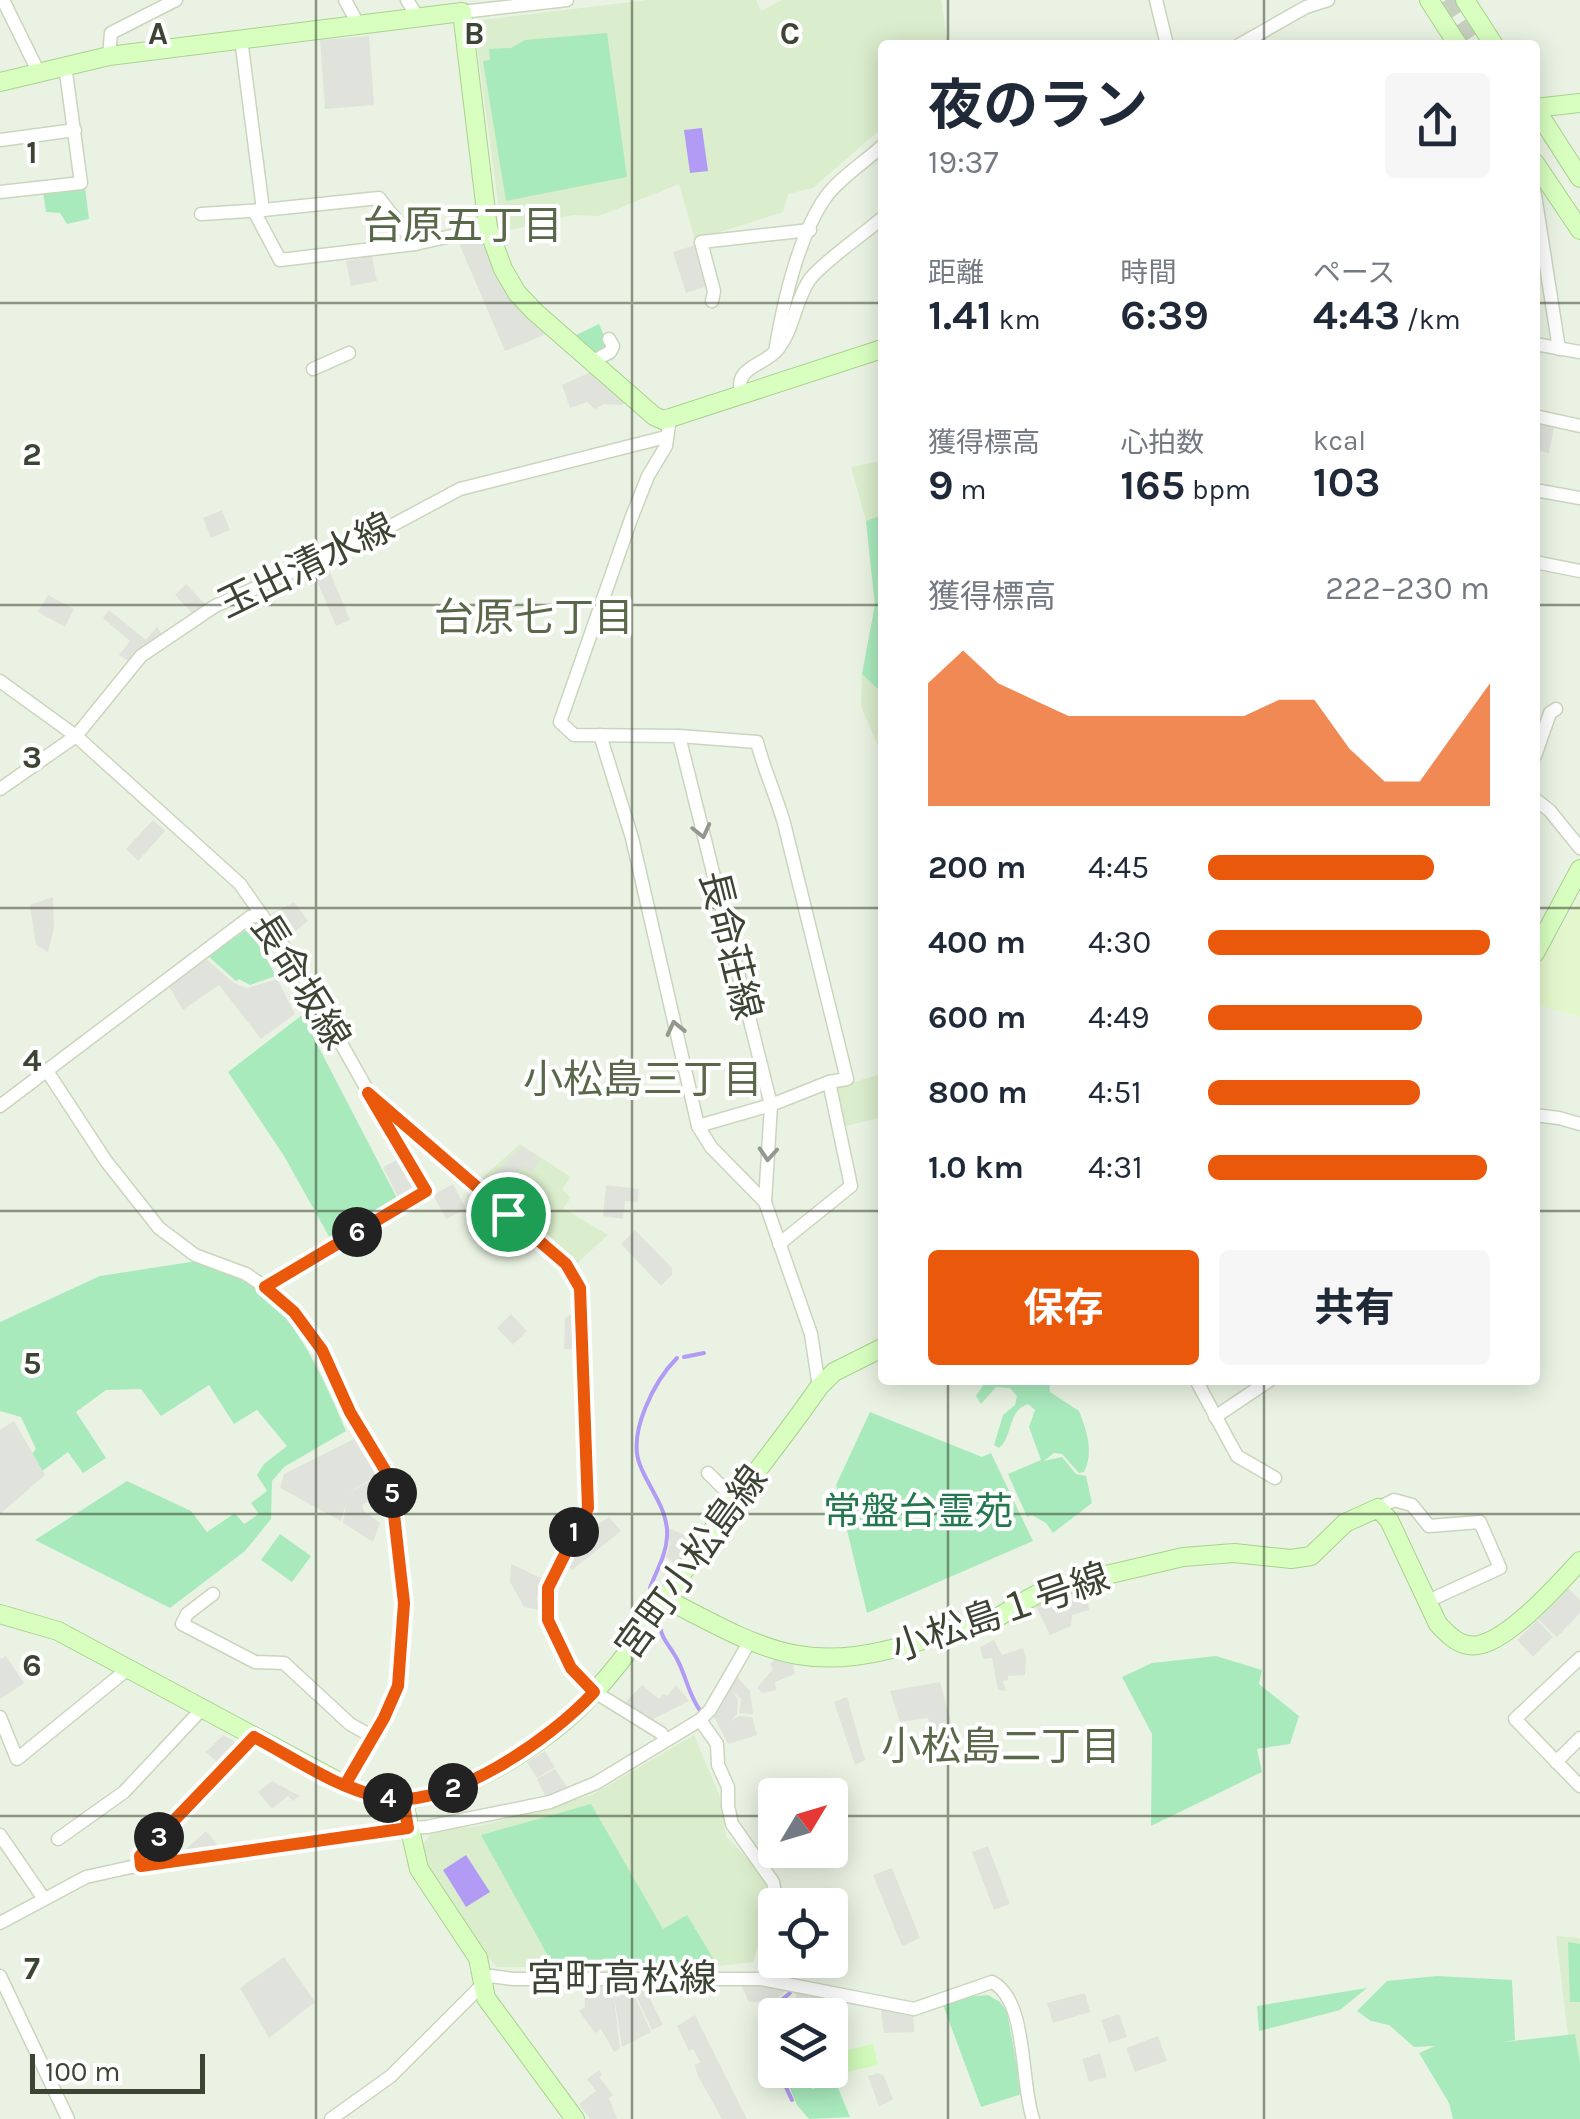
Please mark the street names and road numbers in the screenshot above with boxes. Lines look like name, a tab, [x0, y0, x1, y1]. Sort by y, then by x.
street label: 玉出清水線	[211, 504, 401, 627]
street label: 長命荘線	[690, 866, 771, 1024]
street label: 長命坂線	[241, 905, 360, 1058]
street label: 宮町小松島線	[606, 1457, 777, 1668]
street label: 小松島１号線	[885, 1554, 1115, 1671]
street label: 宮町高松線	[527, 1956, 717, 2001]

